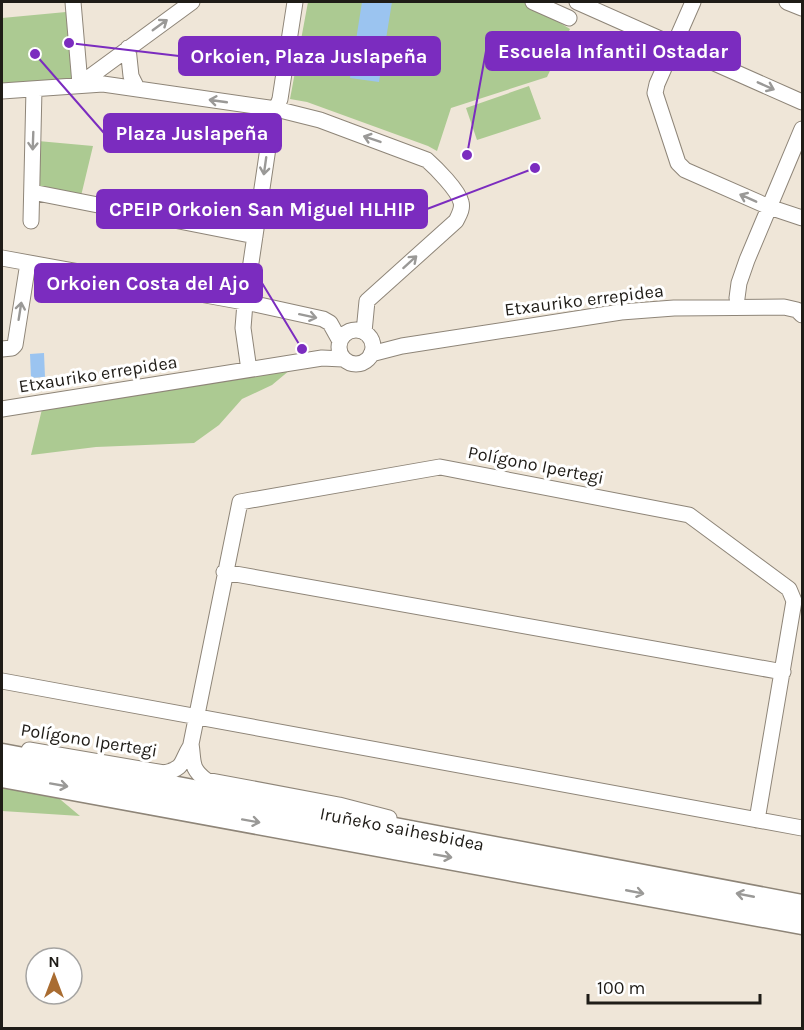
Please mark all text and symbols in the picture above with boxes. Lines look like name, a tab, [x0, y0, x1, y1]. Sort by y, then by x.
one-way arrow	[152, 19, 168, 31]
callout: Escuela Infantil Ostadar	[486, 32, 740, 70]
callout: Orkoien, Plaza Juslapeña	[179, 37, 440, 75]
text: Escuela Infantil Ostadar	[498, 40, 728, 63]
text: Orkoien, Plaza Juslapeña	[190, 45, 428, 68]
one-way arrow	[757, 81, 775, 92]
one-way arrow	[209, 95, 228, 106]
callout: Plaza Juslapeña	[104, 114, 281, 152]
text: Plaza Juslapeña	[116, 122, 268, 145]
one-way arrow	[27, 130, 39, 150]
one-way arrow	[363, 133, 382, 144]
one-way arrow	[260, 156, 271, 176]
callout: CPEIP Orkoien San Miguel HLHIP	[97, 190, 427, 228]
one-way arrow	[739, 192, 757, 203]
text: CPEIP Orkoien San Miguel HLHIP	[109, 198, 415, 221]
one-way arrow	[402, 255, 417, 269]
callout: Orkoien Costa del Ajo	[35, 264, 262, 302]
text: Orkoien Costa del Ajo	[46, 272, 250, 295]
street label: Etxauriko errepidea	[503, 279, 665, 321]
one-way arrow	[15, 302, 26, 322]
one-way arrow	[298, 311, 318, 322]
street label: Etxauriko errepidea	[17, 351, 179, 397]
street label: Polígono Ipertegi	[466, 441, 606, 489]
street label: Polígono Ipertegi	[19, 718, 159, 762]
one-way arrow	[49, 780, 69, 791]
street label: Iruñeko saihesbidea	[318, 802, 486, 856]
one-way arrow	[241, 816, 260, 827]
one-way arrow	[432, 851, 452, 862]
one-way arrow	[624, 887, 644, 898]
one-way arrow	[736, 889, 755, 900]
north arrow	[24, 946, 84, 1006]
text: N	[48, 952, 60, 971]
scale bar	[588, 967, 760, 1005]
text: 100 m	[597, 977, 645, 999]

